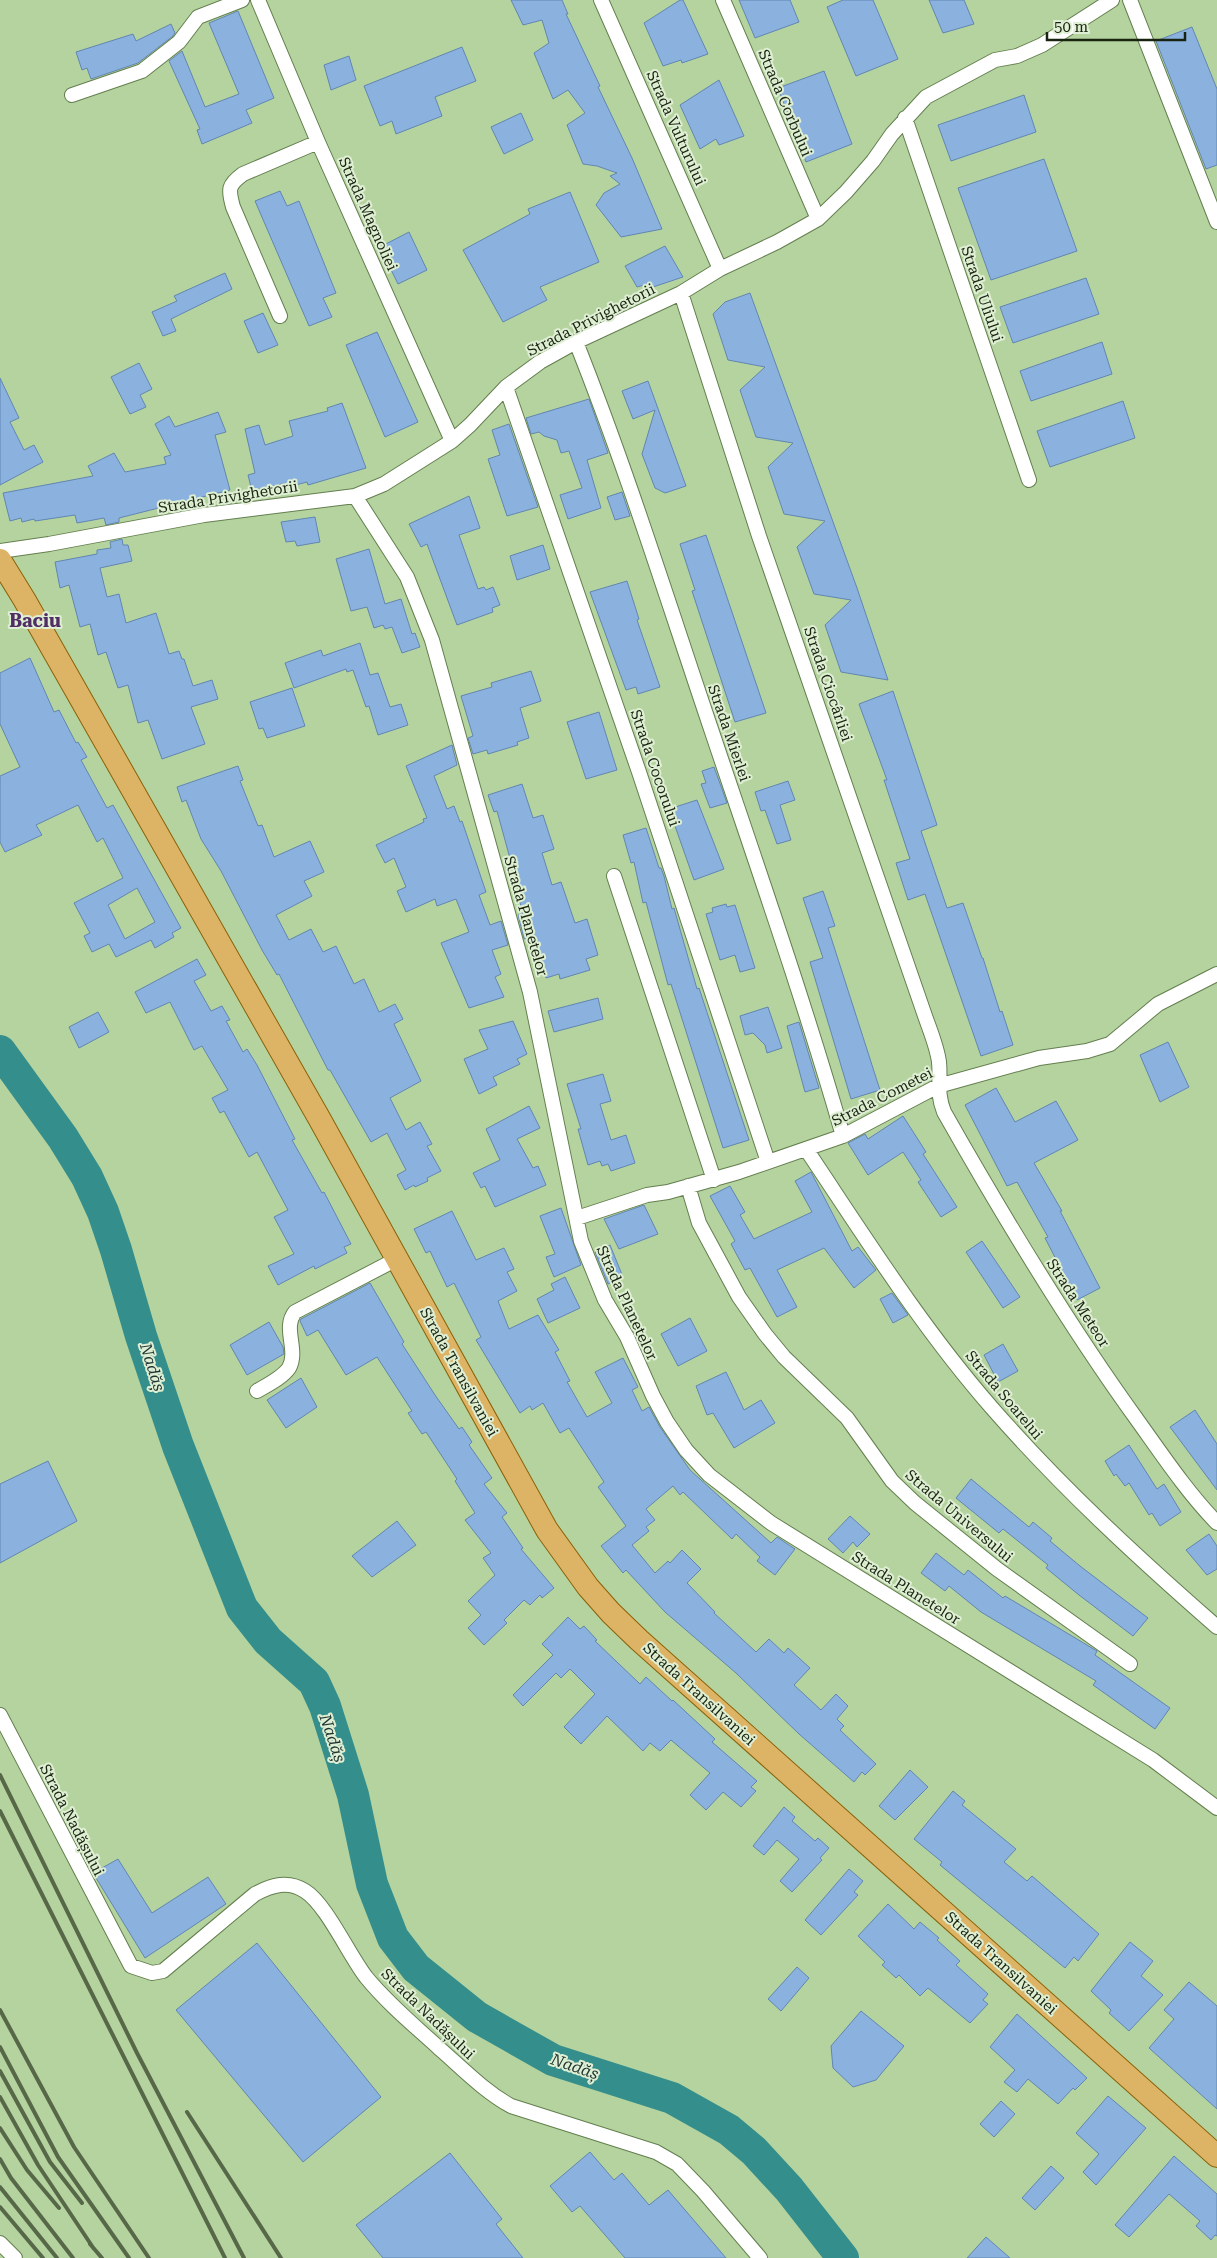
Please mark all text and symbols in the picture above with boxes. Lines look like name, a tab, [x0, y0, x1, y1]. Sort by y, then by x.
scale bar	[1047, 10, 1184, 42]
text: 50 m	[1054, 18, 1089, 36]
street label: Strada Corbului	[754, 47, 816, 159]
street label: Strada Vulturului	[643, 68, 709, 188]
street label: Strada Magnoliei	[335, 154, 401, 274]
street label: Strada Uliului	[957, 244, 1007, 344]
street label: Strada Privighetorii	[524, 280, 658, 360]
street label: Strada Privighetorii	[157, 477, 299, 517]
district label: Baciu	[9, 610, 61, 631]
street label: Strada Ciocârliei	[800, 624, 856, 744]
street label: Strada Mierlei	[704, 682, 754, 784]
street label: Strada Cocorului	[627, 707, 683, 829]
street label: Strada Planetelor	[500, 854, 552, 978]
street label: Strada Cometei	[829, 1064, 936, 1130]
street label: Strada Planetelor	[593, 1243, 661, 1363]
street label: Strada Meteor	[1043, 1255, 1113, 1351]
street label: Strada Transilvaniei	[416, 1304, 502, 1440]
water label: Nadăș	[135, 1340, 169, 1394]
street label: Strada Soarelui	[962, 1347, 1046, 1443]
street label: Strada Universului	[902, 1466, 1016, 1566]
street label: Strada Planetelor	[849, 1547, 963, 1629]
street label: Strada Transilvaniei	[639, 1639, 759, 1749]
water label: Nadăș	[314, 1711, 350, 1765]
street label: Strada Nadășului	[35, 1761, 108, 1880]
street label: Strada Transilvaniei	[941, 1908, 1061, 2018]
street label: Strada Nadășului	[377, 1965, 479, 2064]
water label: Nadăș	[547, 2049, 601, 2084]

